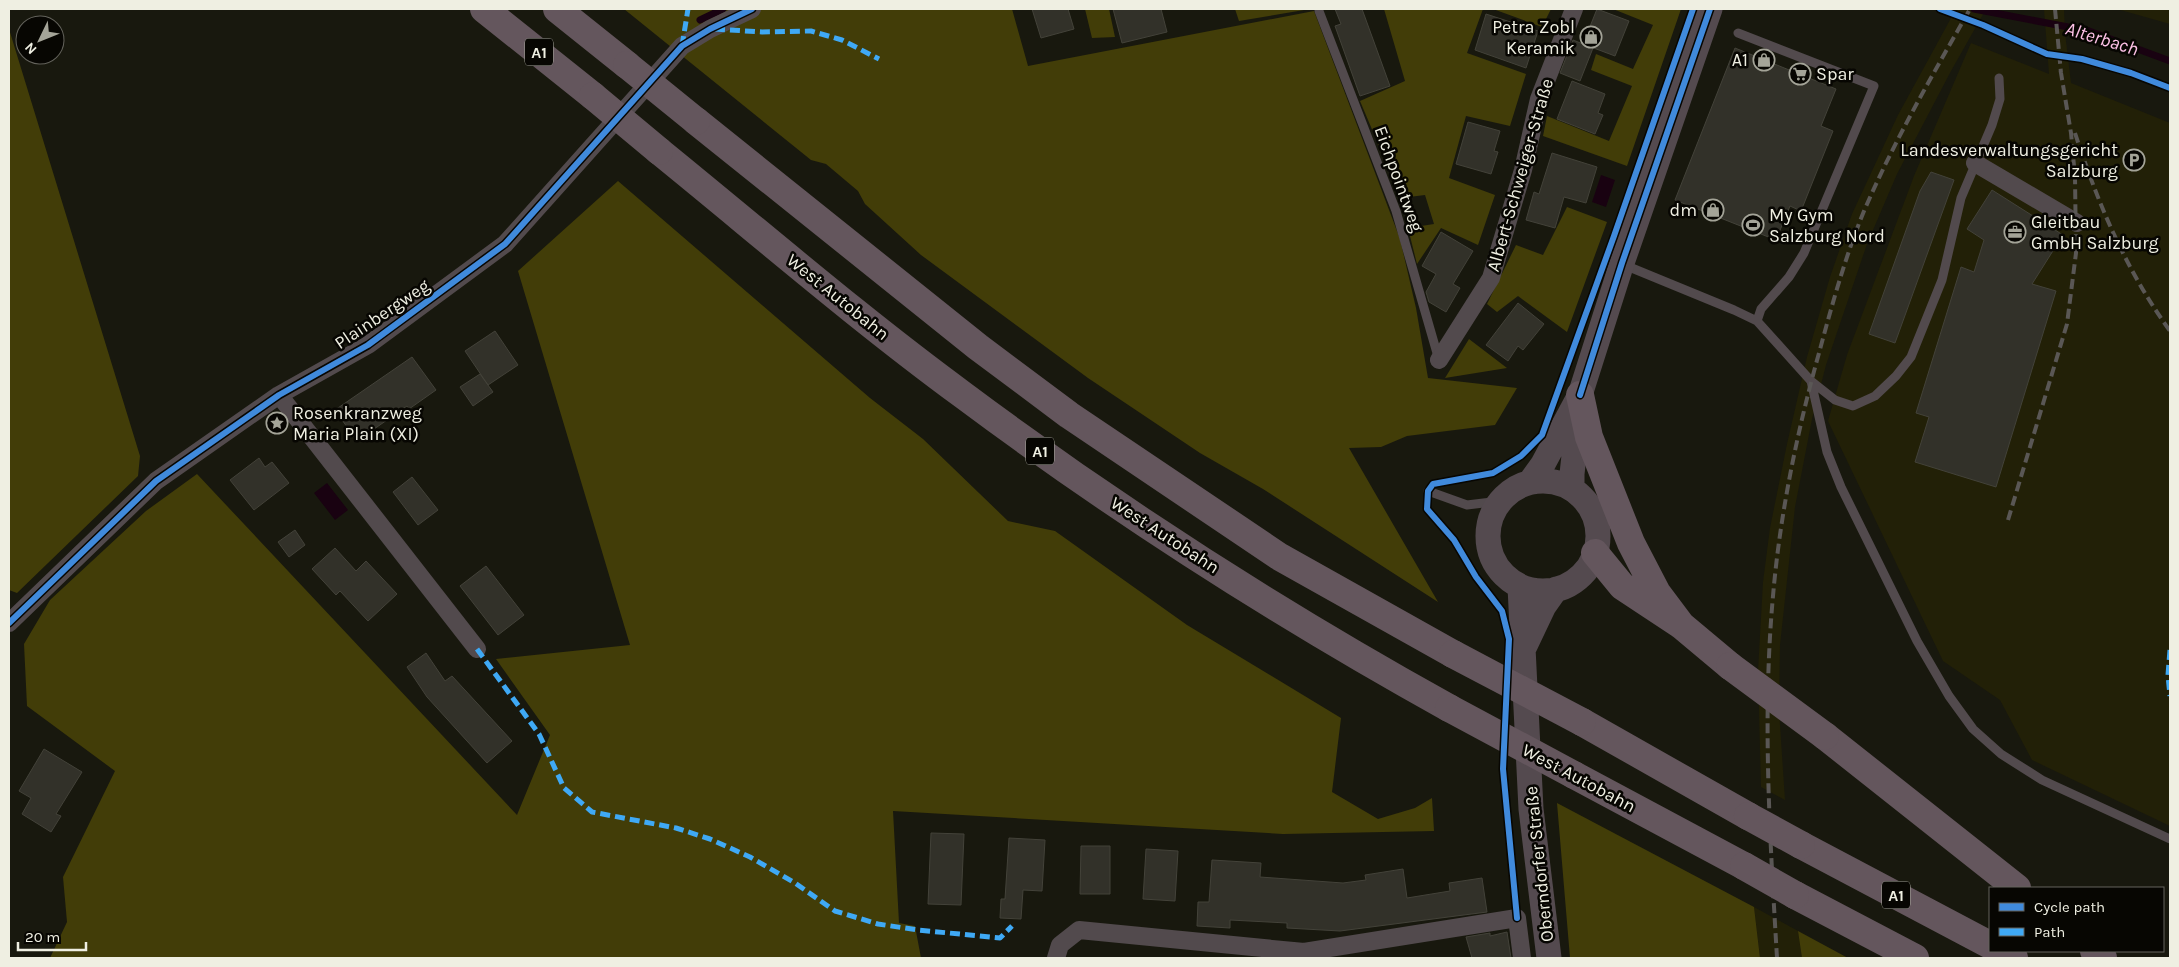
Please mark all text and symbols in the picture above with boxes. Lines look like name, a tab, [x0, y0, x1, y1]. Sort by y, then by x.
north arrow	[15, 15, 65, 65]
place label: Petra Zobl Keramik	[1492, 16, 1575, 59]
water label: Alterbach	[2063, 18, 2141, 60]
shop icon: Petra Zobl Keramik	[1579, 25, 1603, 49]
road number: A1	[525, 38, 553, 66]
text: N	[21, 39, 41, 58]
shop icon: A1	[1752, 48, 1776, 72]
place label: A1	[1732, 49, 1748, 71]
supermarket icon: Spar	[1788, 62, 1812, 86]
place label: Spar	[1816, 63, 1854, 85]
street label: Albert-Schweiger-Straße	[1482, 76, 1558, 274]
street label: Eichpointweg	[1370, 123, 1428, 235]
place label: Landesverwaltungsgericht Salzburg	[1900, 139, 2118, 182]
parking icon: Landesverwaltungsgericht Salzburg	[2122, 148, 2146, 172]
shop icon: dm	[1701, 198, 1725, 222]
place label: dm	[1669, 199, 1697, 221]
place label: My Gym Salzburg Nord	[1769, 204, 1885, 247]
place label: Gleitbau GmbH Salzburg	[2031, 211, 2159, 254]
sports icon: My Gym Salzburg Nord	[1741, 213, 1765, 237]
office icon: Gleitbau GmbH Salzburg	[2003, 220, 2027, 244]
street label: West Autobahn	[782, 249, 894, 345]
street label: Plainbergweg	[330, 274, 434, 354]
place label: Rosenkranzweg Maria Plain (XI)	[293, 402, 422, 445]
place icon: Rosenkranzweg Maria Plain (XI)	[265, 411, 289, 435]
road number: A1	[1026, 438, 1054, 464]
street label: West Autobahn	[1106, 492, 1224, 578]
street label: West Autobahn	[1518, 739, 1640, 817]
street label: Oberndorfer Straße	[1520, 785, 1558, 943]
road number: A1	[1882, 882, 1910, 908]
legend	[1989, 887, 2164, 952]
text: Cycle path	[2034, 898, 2105, 916]
scale bar	[18, 920, 85, 952]
text: Path	[2034, 923, 2065, 941]
text: 20 m	[25, 928, 60, 946]

